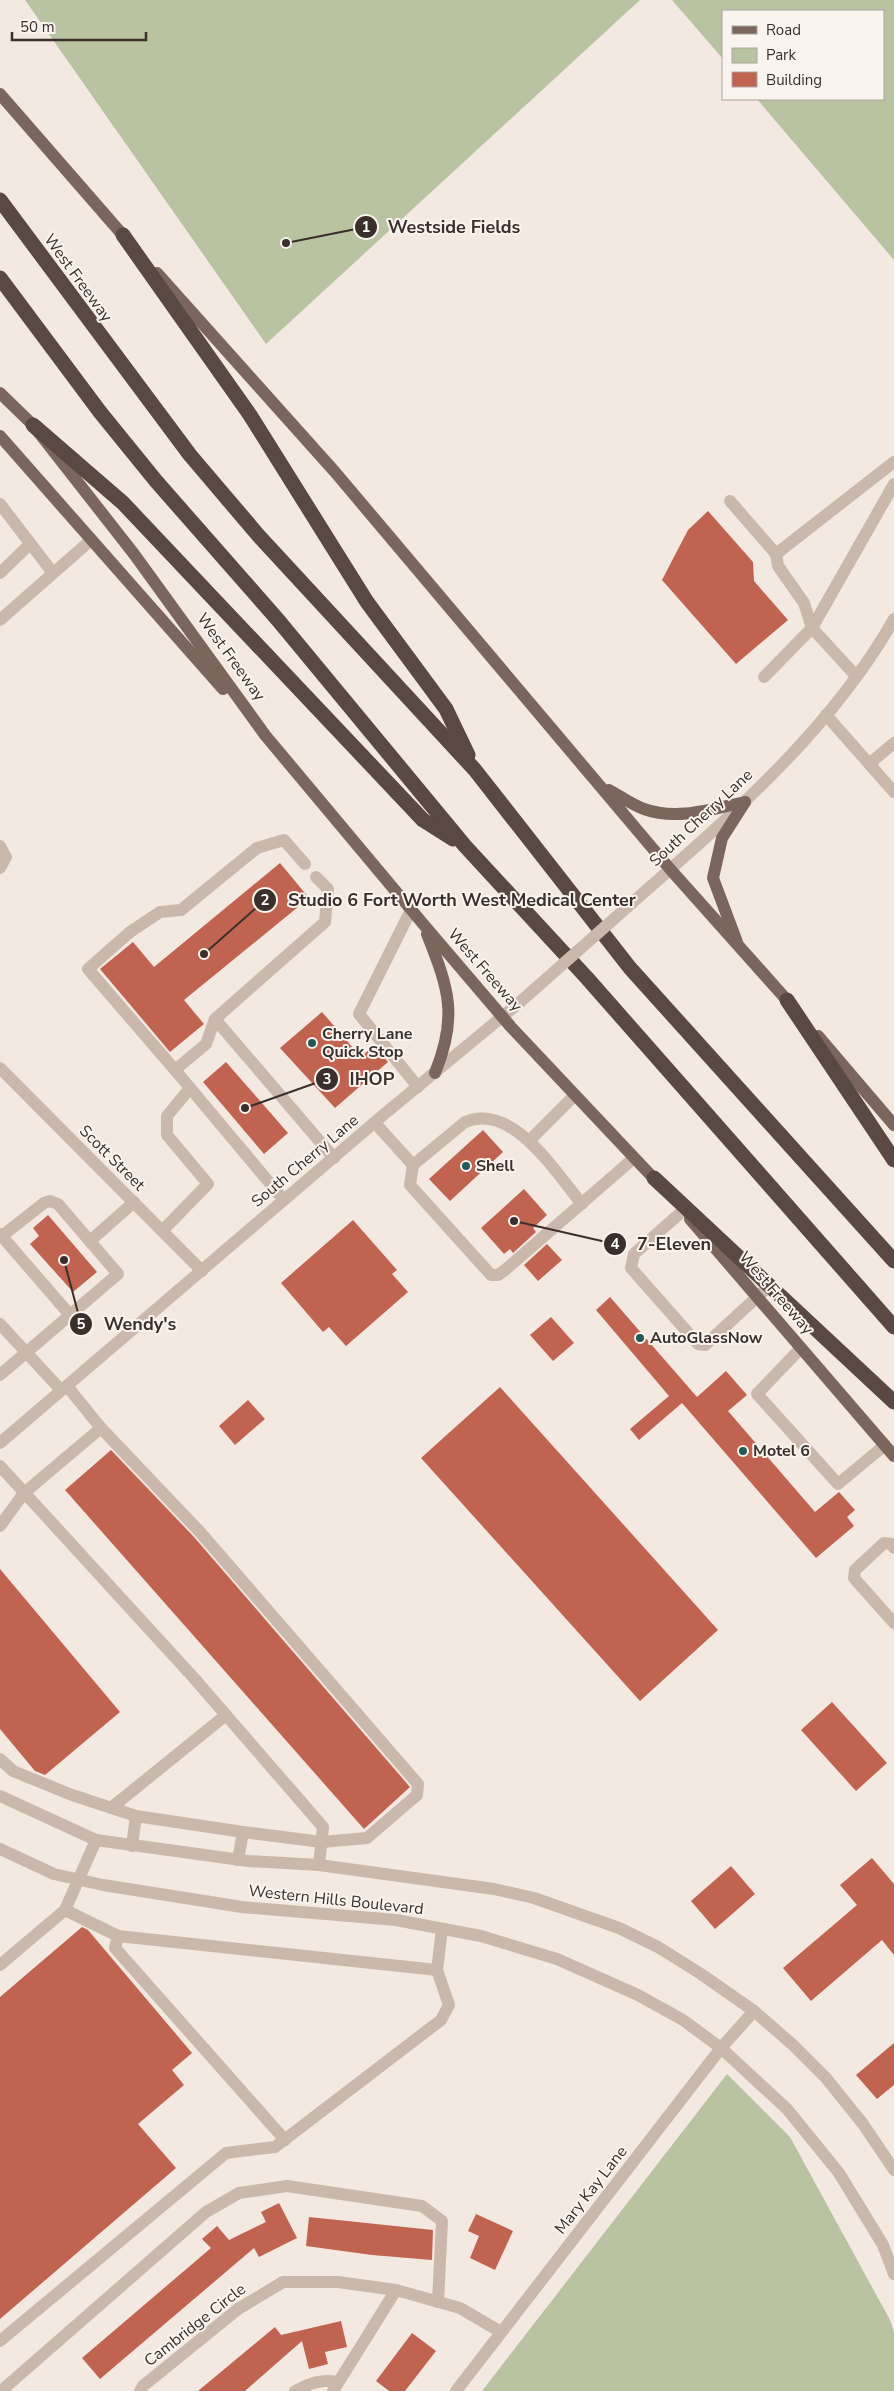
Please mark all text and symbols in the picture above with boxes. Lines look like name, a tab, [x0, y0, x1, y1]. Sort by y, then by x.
scale bar	[12, 10, 146, 42]
legend	[722, 10, 884, 100]
text: 50 m	[20, 17, 55, 37]
text: Road	[766, 20, 801, 40]
text: Park	[766, 45, 796, 65]
text: Building	[766, 70, 822, 90]
callout: Westside Fields	[353, 210, 531, 243]
text: Westside Fields	[388, 215, 521, 239]
text: 1	[361, 217, 371, 237]
street label: West Freeway	[39, 230, 118, 327]
street label: West Freeway	[192, 609, 271, 706]
street label: South Cherry Lane	[645, 764, 757, 872]
callout: Studio 6 Fort Worth West Medical Center	[253, 883, 646, 916]
text: Studio 6 Fort Worth West Medical Center	[288, 888, 636, 912]
text: 2	[260, 890, 270, 910]
street label: West Freeway	[443, 924, 528, 1017]
place label: Cherry Lane Quick Stop	[322, 1023, 413, 1063]
marker: Cherry Lane Quick Stop	[306, 1037, 318, 1049]
callout: IHOP	[314, 1063, 404, 1096]
text: IHOP	[350, 1067, 395, 1091]
text: 3	[322, 1069, 332, 1089]
street label: South Cherry Lane	[247, 1110, 363, 1212]
street label: Scott Street	[74, 1120, 150, 1196]
place label: Shell	[476, 1155, 514, 1177]
marker: Shell	[460, 1160, 472, 1172]
callout: 7-Eleven	[602, 1227, 722, 1260]
text: 7-Eleven	[637, 1232, 711, 1256]
text: 4	[610, 1234, 620, 1254]
street label: West Freeway	[734, 1247, 819, 1340]
callout: Wendy's	[69, 1307, 187, 1340]
text: Wendy's	[104, 1312, 177, 1336]
text: 5	[76, 1314, 86, 1334]
place label: AutoGlassNow	[650, 1327, 763, 1349]
marker: AutoGlassNow	[634, 1332, 646, 1344]
place label: Motel 6	[753, 1440, 810, 1462]
marker: Motel 6	[737, 1445, 749, 1457]
street label: Western Hills Boulevard	[247, 1880, 425, 1920]
street label: Mary Kay Lane	[550, 2141, 632, 2239]
street label: Cambridge Circle	[140, 2278, 250, 2372]

